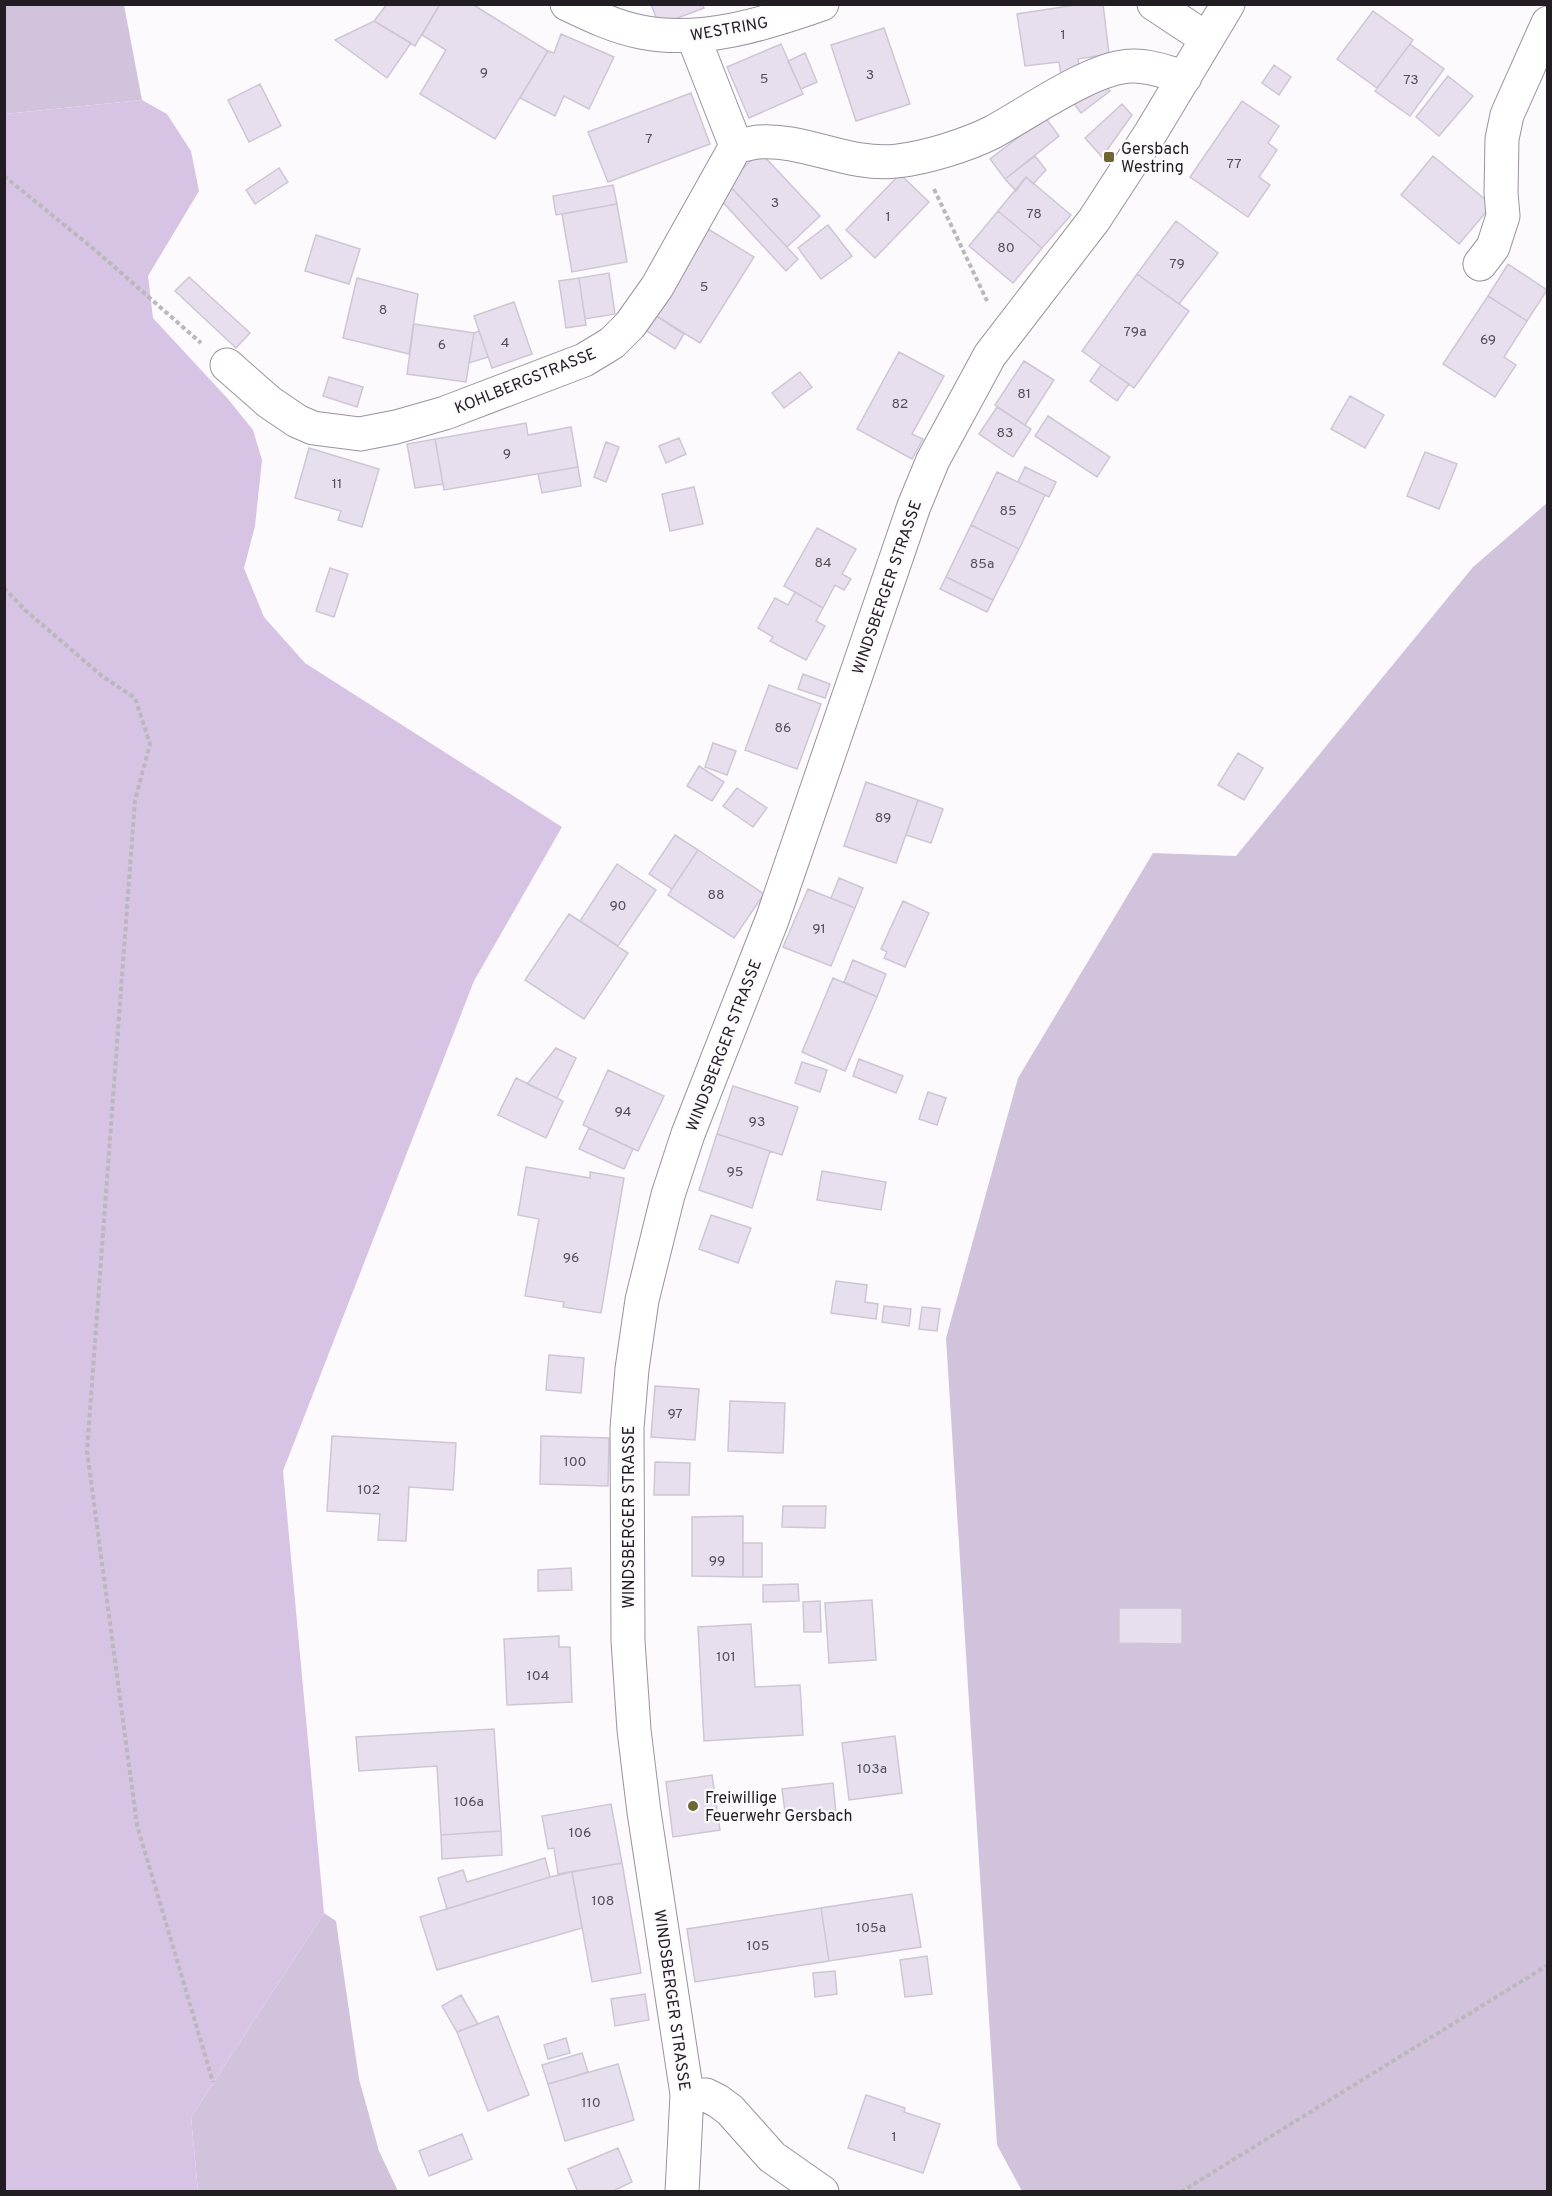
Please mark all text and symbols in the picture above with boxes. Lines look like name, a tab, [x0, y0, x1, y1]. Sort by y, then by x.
street label: WESTRING	[689, 13, 770, 47]
house number: 1	[1060, 27, 1066, 44]
house number: 9	[480, 65, 488, 82]
house number: 3	[866, 67, 874, 84]
house number: 5	[760, 71, 768, 88]
house number: 73	[1403, 72, 1419, 89]
house number: 7	[645, 131, 653, 148]
place label: Gersbach Westring	[1121, 140, 1189, 178]
marker: Gersbach Westring	[1102, 150, 1116, 164]
house number: 77	[1226, 156, 1242, 173]
house number: 3	[771, 195, 779, 212]
house number: 78	[1026, 206, 1042, 223]
house number: 1	[885, 209, 891, 226]
house number: 80	[997, 240, 1015, 257]
house number: 79	[1169, 256, 1185, 273]
house number: 5	[700, 279, 708, 296]
house number: 8	[379, 302, 387, 319]
house number: 79a	[1123, 324, 1147, 341]
house number: 69	[1480, 332, 1496, 349]
house number: 4	[501, 335, 509, 352]
house number: 6	[438, 337, 446, 354]
street label: KOHLBERGSTRASSE	[452, 344, 599, 419]
house number: 81	[1017, 386, 1031, 403]
house number: 82	[892, 396, 908, 413]
house number: 83	[997, 425, 1013, 442]
house number: 9	[503, 446, 511, 463]
house number: 11	[332, 476, 342, 493]
street label: WINDSBERGER STRASSE	[849, 498, 927, 677]
house number: 85	[999, 503, 1017, 520]
house number: 84	[814, 555, 832, 572]
house number: 85a	[970, 556, 994, 573]
house number: 86	[775, 720, 791, 737]
house number: 89	[875, 810, 891, 827]
house number: 88	[707, 887, 725, 904]
house number: 90	[609, 898, 627, 915]
house number: 91	[812, 921, 826, 938]
street label: WINDSBERGER STRASSE	[683, 957, 767, 1135]
house number: 94	[614, 1104, 632, 1121]
house number: 93	[749, 1114, 765, 1131]
house number: 95	[726, 1164, 744, 1181]
house number: 96	[563, 1250, 579, 1267]
house number: 97	[667, 1406, 683, 1423]
street label: WINDSBERGER STRASSE	[620, 1426, 640, 1608]
house number: 100	[563, 1454, 587, 1471]
house number: 102	[358, 1482, 380, 1499]
house number: 99	[709, 1553, 725, 1570]
house number: 101	[716, 1649, 736, 1666]
house number: 104	[527, 1668, 549, 1685]
house number: 103a	[857, 1761, 887, 1778]
place label: Freiwillige Feuerwehr Gersbach	[705, 1789, 853, 1827]
house number: 106a	[454, 1794, 484, 1811]
marker: Freiwillige Feuerwehr Gersbach	[686, 1799, 700, 1813]
house number: 106	[569, 1825, 591, 1842]
house number: 108	[592, 1893, 614, 1910]
street label: WINDSBERGER STRASSE	[648, 1908, 694, 2092]
house number: 105a	[856, 1920, 886, 1937]
house number: 105	[747, 1938, 769, 1955]
house number: 110	[581, 2095, 601, 2112]
house number: 1	[891, 2129, 897, 2146]

